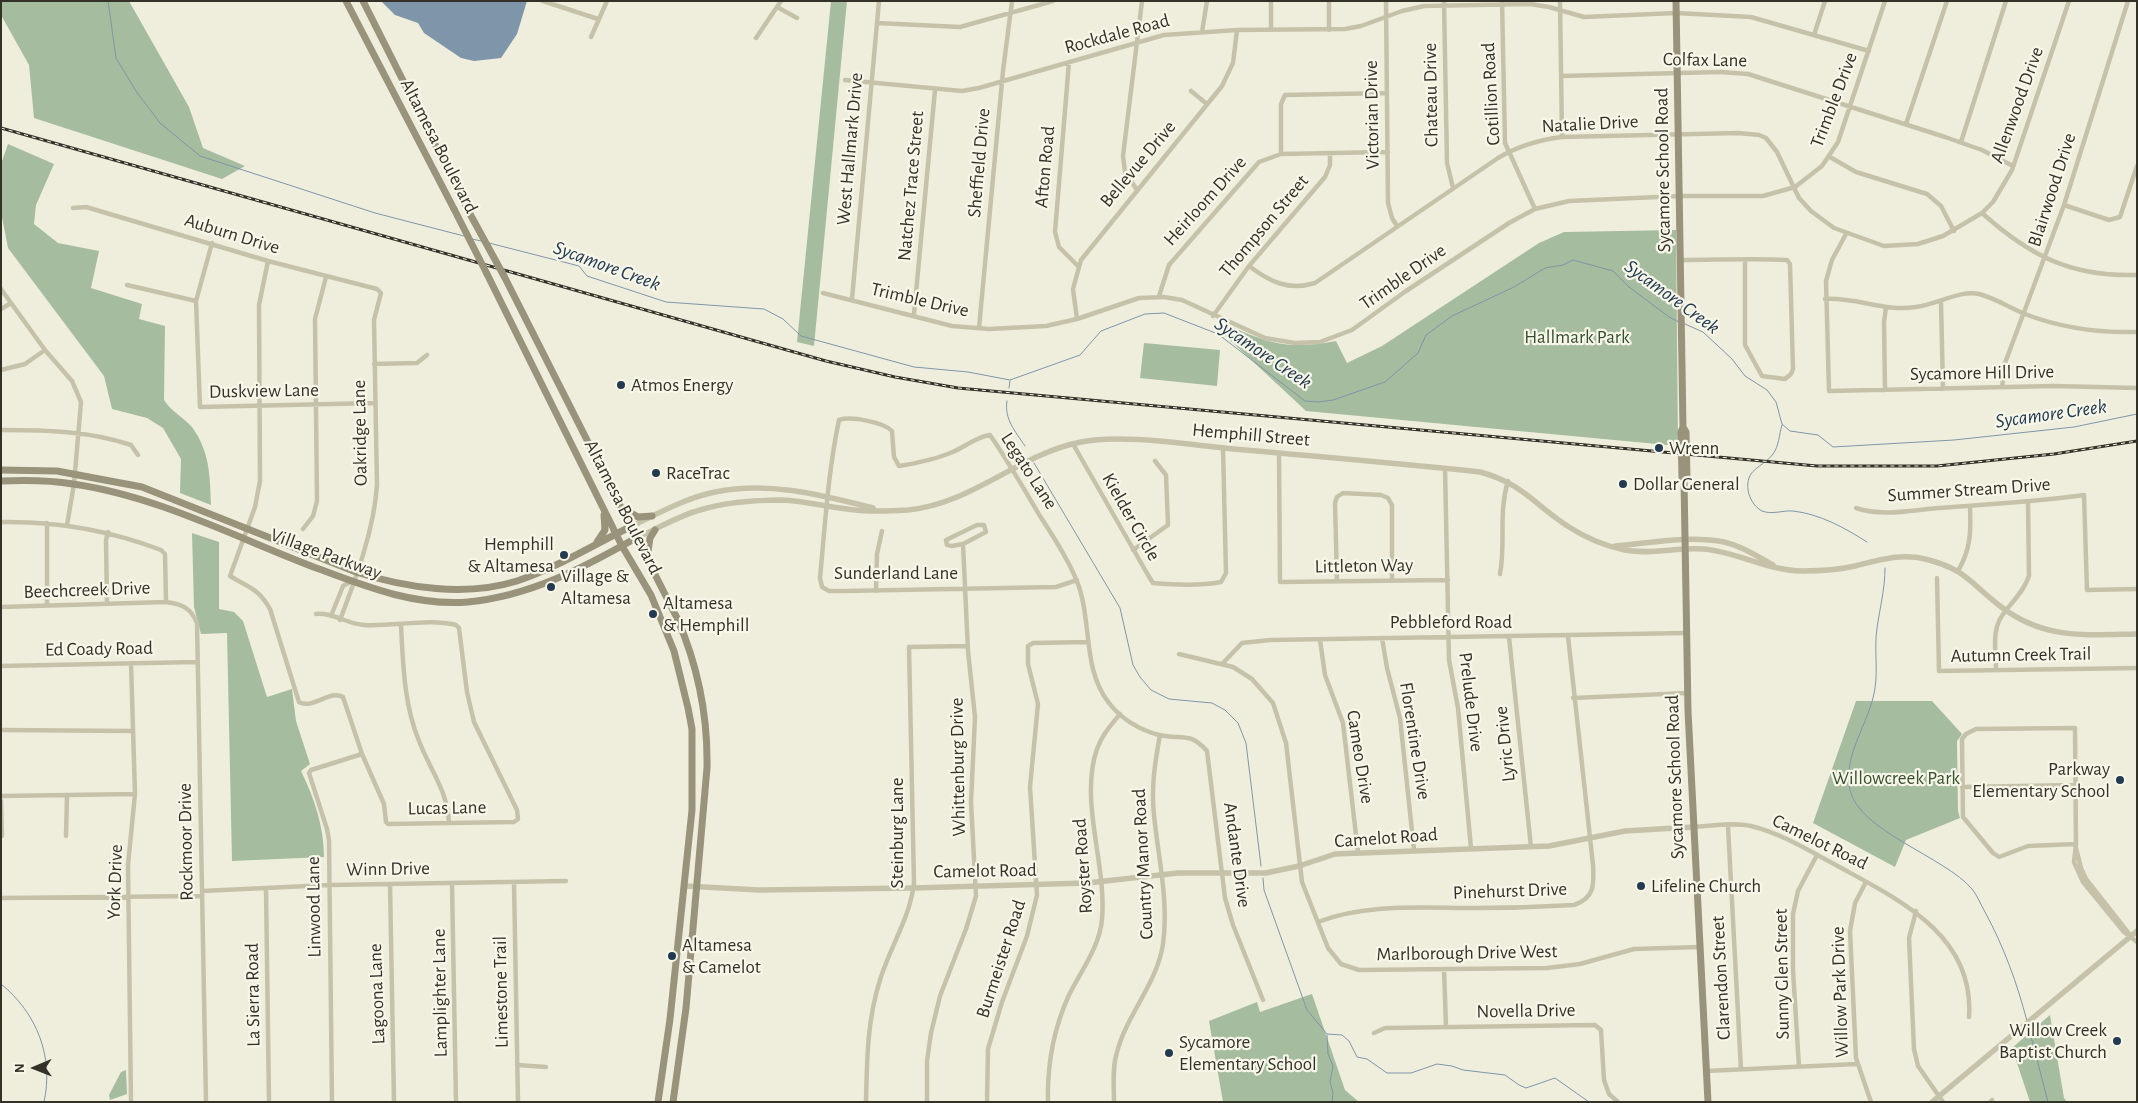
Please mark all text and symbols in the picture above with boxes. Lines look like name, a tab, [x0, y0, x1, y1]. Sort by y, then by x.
street label: Rockdale Road	[1062, 9, 1172, 59]
street label: Cotillion Road	[1477, 42, 1505, 146]
street label: Chateau Drive	[1419, 43, 1443, 147]
street label: Allenwood Drive	[1985, 44, 2049, 166]
street label: Colfax Lane	[1663, 48, 1747, 72]
street label: Trimble Drive	[1805, 49, 1863, 151]
street label: Victorian Drive	[1360, 60, 1384, 170]
street label: West Hallmark Drive	[832, 72, 868, 226]
street label: Altamesa Boulevard	[395, 75, 483, 217]
street label: Sycamore School Road	[1650, 88, 1676, 252]
street label: Sheffield Drive	[963, 107, 995, 219]
street label: Natchez Trace Street	[893, 110, 929, 262]
street label: Natalie Drive	[1541, 110, 1639, 138]
street label: Bellevue Drive	[1095, 116, 1181, 212]
street label: Afton Road	[1030, 125, 1060, 209]
street label: Blairwood Drive	[2023, 130, 2081, 250]
street label: Heirloom Drive	[1159, 151, 1251, 251]
street label: Thompson Street	[1215, 170, 1313, 282]
street label: Auburn Drive	[182, 209, 282, 259]
water label: Sycamore Creek	[550, 236, 664, 296]
street label: Trimble Drive	[1356, 239, 1450, 315]
water label: Sycamore Creek	[1620, 254, 1724, 340]
street label: Trimble Drive	[869, 278, 971, 322]
water label: Sycamore Creek	[1210, 312, 1316, 394]
park label: Hallmark Park	[1524, 326, 1630, 348]
street label: Sycamore Hill Drive	[1910, 360, 2054, 386]
place label: Atmos Energy	[631, 374, 733, 396]
street label: Duskview Lane	[209, 379, 319, 403]
marker: Atmos Energy	[615, 379, 627, 391]
street label: Oakridge Lane	[348, 380, 372, 486]
water label: Sycamore Creek	[1994, 394, 2108, 434]
street label: Hemphill Street	[1191, 419, 1311, 451]
street label: Legato Lane	[996, 428, 1062, 514]
street label: Altamesa Boulevard	[579, 436, 667, 578]
place label: Wrenn	[1669, 437, 1719, 459]
marker: Wrenn	[1653, 442, 1665, 454]
place label: RaceTrac	[666, 462, 730, 484]
marker: RaceTrac	[650, 467, 662, 479]
street label: Kielder Circle	[1097, 469, 1165, 565]
place label: Dollar General	[1633, 473, 1740, 495]
street label: Summer Stream Drive	[1887, 473, 2051, 507]
marker: Dollar General	[1617, 478, 1629, 490]
street label: Village Parkway	[267, 523, 385, 585]
place label: Hemphill & Altamesa	[468, 533, 554, 577]
marker: Hemphill & Altamesa	[558, 549, 570, 561]
street label: Littleton Way	[1315, 554, 1413, 578]
street label: Sunderland Lane	[834, 562, 958, 584]
place label: Village & Altamesa	[561, 565, 631, 609]
street label: Beechcreek Drive	[23, 576, 151, 604]
marker: Village & Altamesa	[545, 581, 557, 593]
place label: Altamesa & Hemphill	[663, 592, 749, 636]
marker: Altamesa & Hemphill	[647, 608, 659, 620]
street label: Pebbleford Road	[1390, 611, 1512, 633]
street label: Ed Coady Road	[45, 637, 153, 661]
street label: Autumn Creek Trail	[1950, 642, 2092, 668]
street label: Prelude Drive	[1454, 651, 1488, 753]
street label: Florentine Drive	[1394, 681, 1436, 801]
street label: Sycamore School Road	[1661, 694, 1689, 860]
street label: Whittenburg Drive	[945, 697, 971, 837]
street label: Lyric Drive	[1490, 705, 1520, 783]
street label: Cameo Drive	[1341, 709, 1379, 805]
place label: Parkway Elementary School	[1972, 758, 2110, 802]
park label: Willowcreek Park	[1832, 767, 1960, 789]
marker: Parkway Elementary School	[2114, 774, 2126, 786]
street label: Steinburg Lane	[886, 778, 908, 888]
street label: Rockmoor Drive	[174, 783, 198, 901]
street label: Country Manor Road	[1128, 788, 1158, 940]
street label: Lucas Lane	[407, 796, 487, 820]
street label: Andante Drive	[1218, 801, 1256, 909]
street label: Camelot Road	[1769, 809, 1871, 875]
street label: Royster Road	[1068, 817, 1098, 915]
street label: Camelot Road	[1334, 823, 1438, 853]
street label: York Drive	[102, 844, 128, 920]
street label: Linwood Lane	[302, 856, 326, 958]
street label: Winn Drive	[346, 857, 430, 881]
street label: Camelot Road	[933, 859, 1037, 883]
place label: Lifeline Church	[1651, 875, 1761, 897]
street label: Pinehurst Drive	[1452, 878, 1568, 904]
marker: Lifeline Church	[1635, 880, 1647, 892]
street label: Burmeister Road	[971, 897, 1031, 1021]
street label: Sunny Glen Street	[1769, 908, 1795, 1040]
street label: Clarendon Street	[1706, 915, 1736, 1041]
street label: Willow Park Drive	[1826, 926, 1854, 1058]
street label: Lamplighter Lane	[427, 928, 453, 1058]
place label: Altamesa & Camelot	[682, 934, 761, 978]
street label: Limestone Trail	[489, 936, 513, 1048]
street label: Marlborough Drive West	[1376, 940, 1558, 966]
street label: La Sierra Road	[241, 943, 265, 1047]
street label: Lagoona Lane	[364, 943, 390, 1045]
marker: Altamesa & Camelot	[666, 950, 678, 962]
street label: Novella Drive	[1476, 999, 1576, 1023]
place label: Willow Creek Baptist Church	[1999, 1019, 2107, 1063]
place label: Sycamore Elementary School	[1179, 1031, 1317, 1075]
marker: Willow Creek Baptist Church	[2111, 1035, 2123, 1047]
north arrow	[10, 1043, 60, 1093]
marker: Sycamore Elementary School	[1163, 1047, 1175, 1059]
text: N	[13, 1063, 27, 1073]

